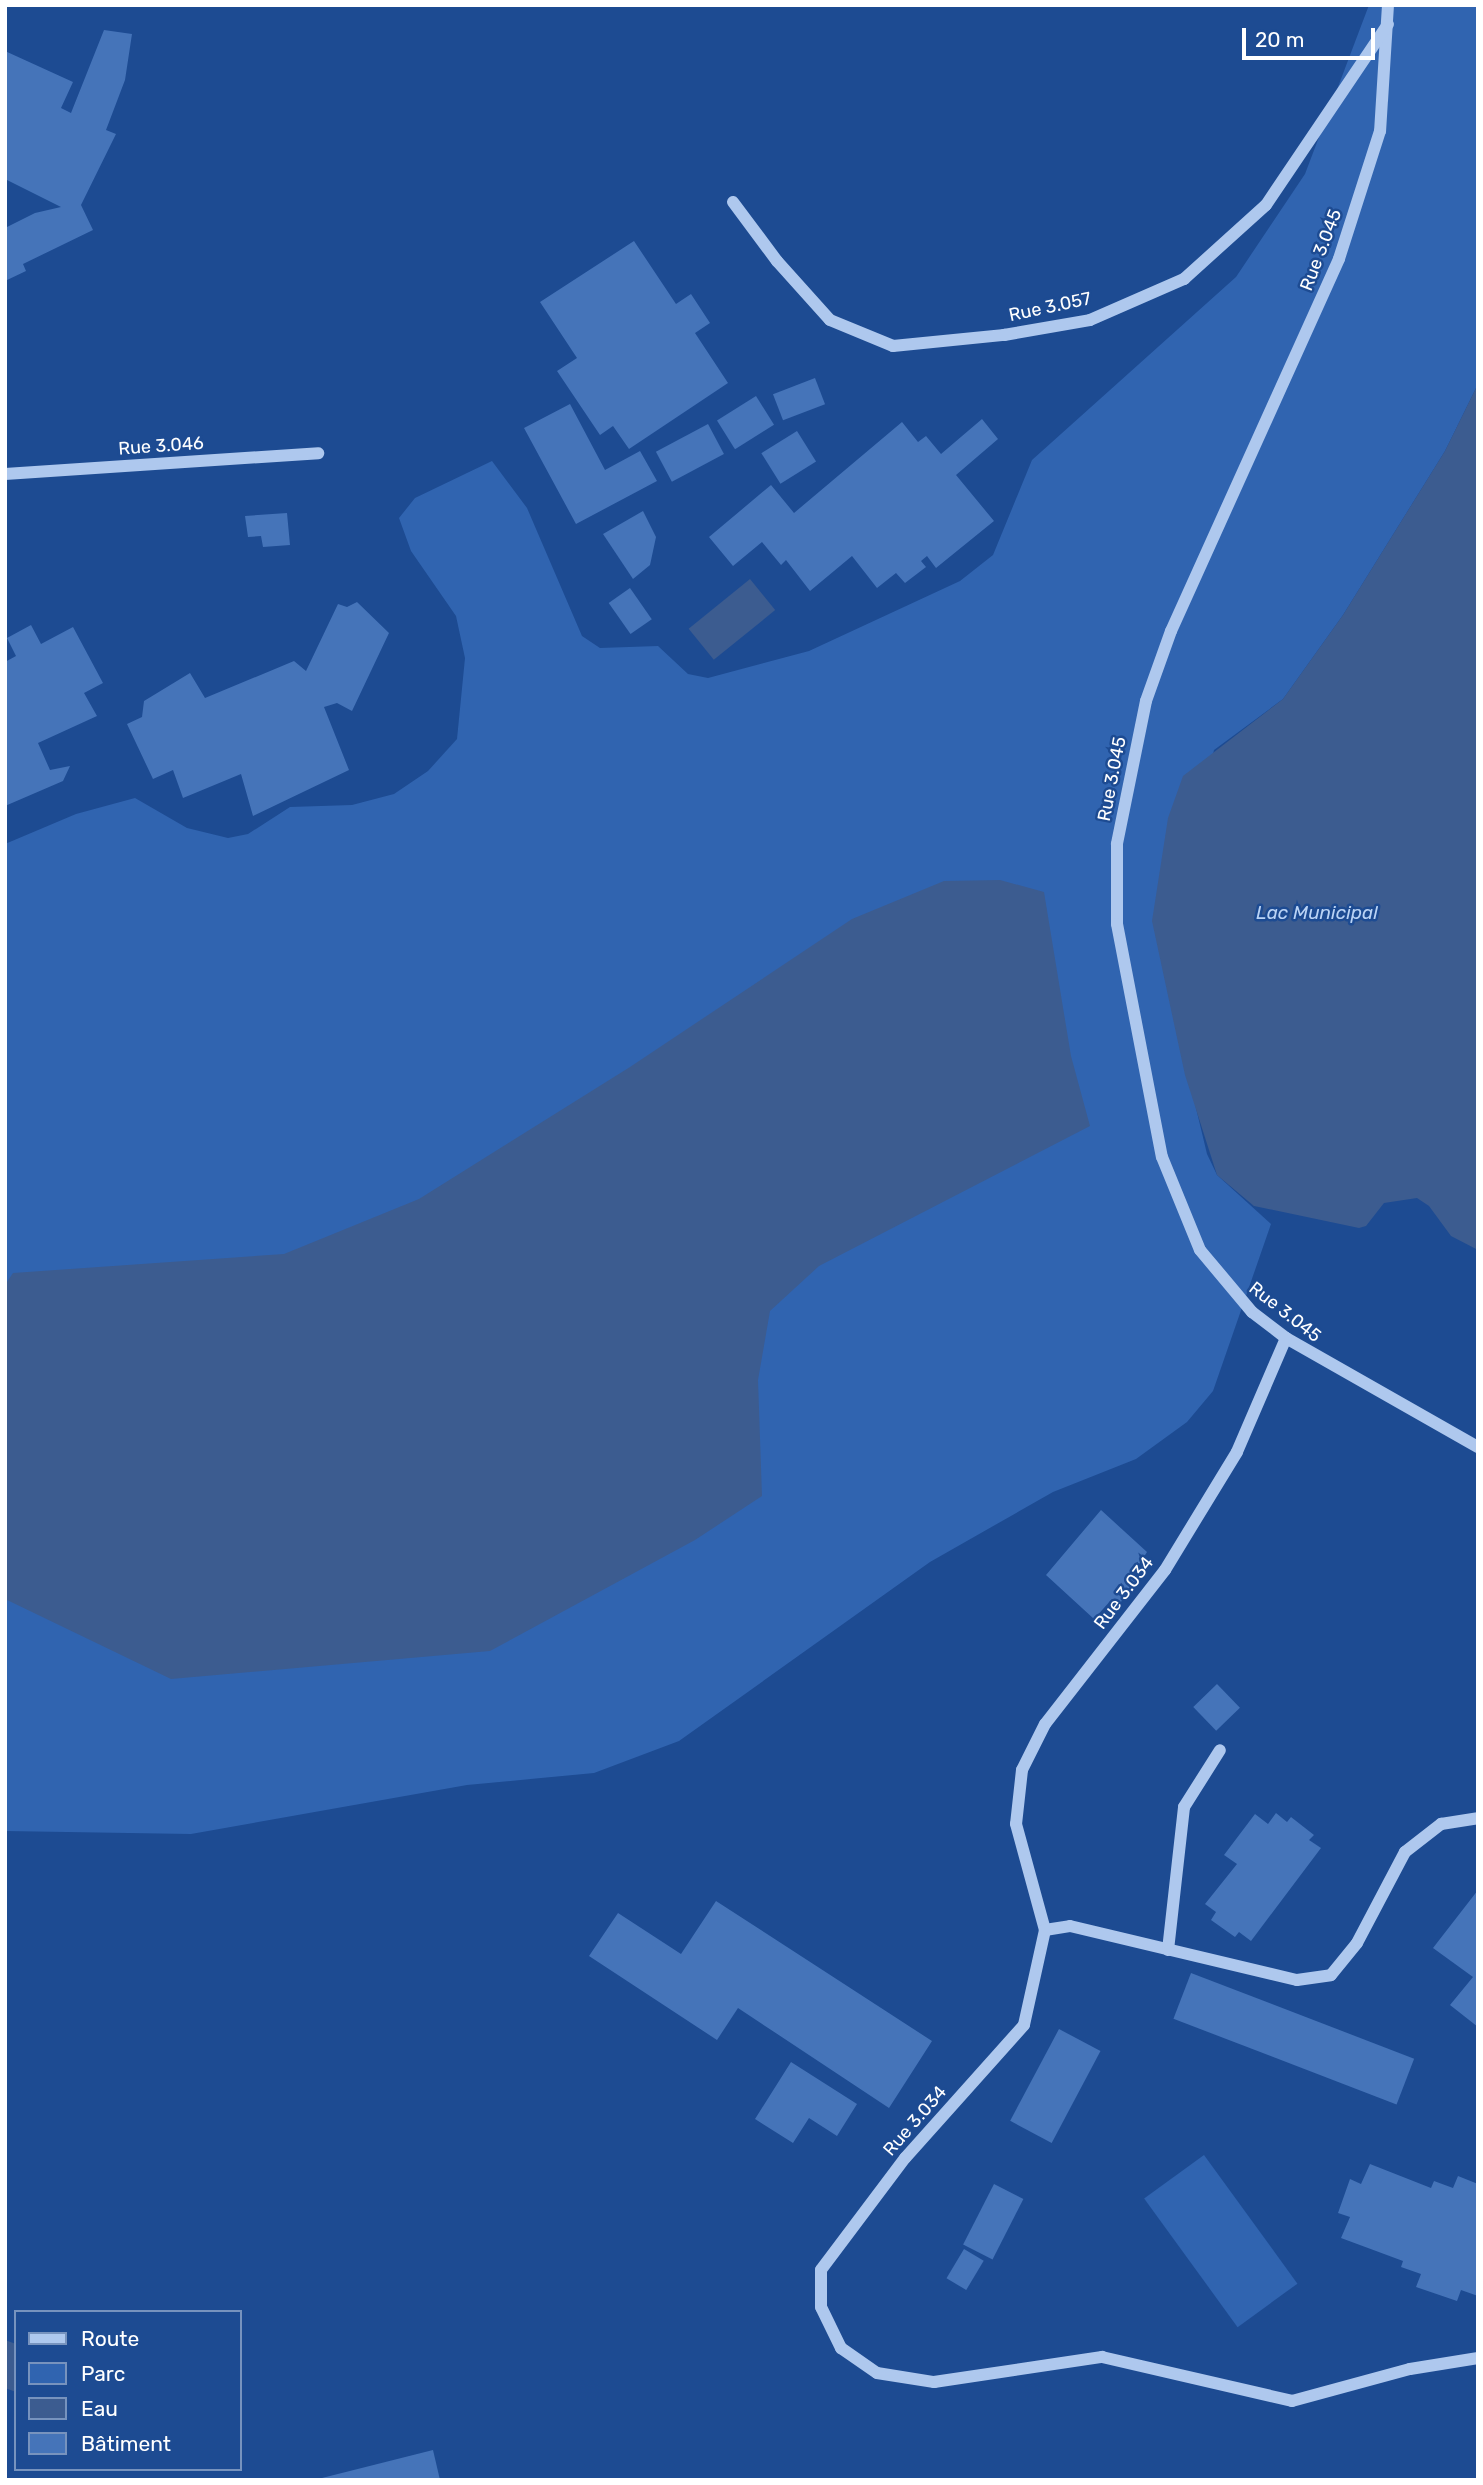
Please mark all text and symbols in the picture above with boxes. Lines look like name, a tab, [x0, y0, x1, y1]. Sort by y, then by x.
scale bar	[1245, 14, 1378, 58]
text: 20 m	[1255, 27, 1304, 52]
street label: Rue 3.045	[1296, 206, 1346, 294]
street label: Rue 3.057	[1007, 288, 1093, 326]
street label: Rue 3.046	[118, 432, 204, 460]
street label: Rue 3.045	[1093, 735, 1131, 823]
water label: Lac Municipal	[1256, 902, 1378, 924]
street label: Rue 3.045	[1245, 1277, 1325, 1347]
street label: Rue 3.034	[1090, 1552, 1158, 1634]
street label: Rue 3.034	[879, 2082, 951, 2160]
legend	[14, 2310, 242, 2471]
text: Route	[81, 2326, 139, 2351]
text: Parc	[81, 2361, 125, 2386]
text: Eau	[81, 2396, 118, 2421]
text: Bâtiment	[81, 2431, 171, 2456]

